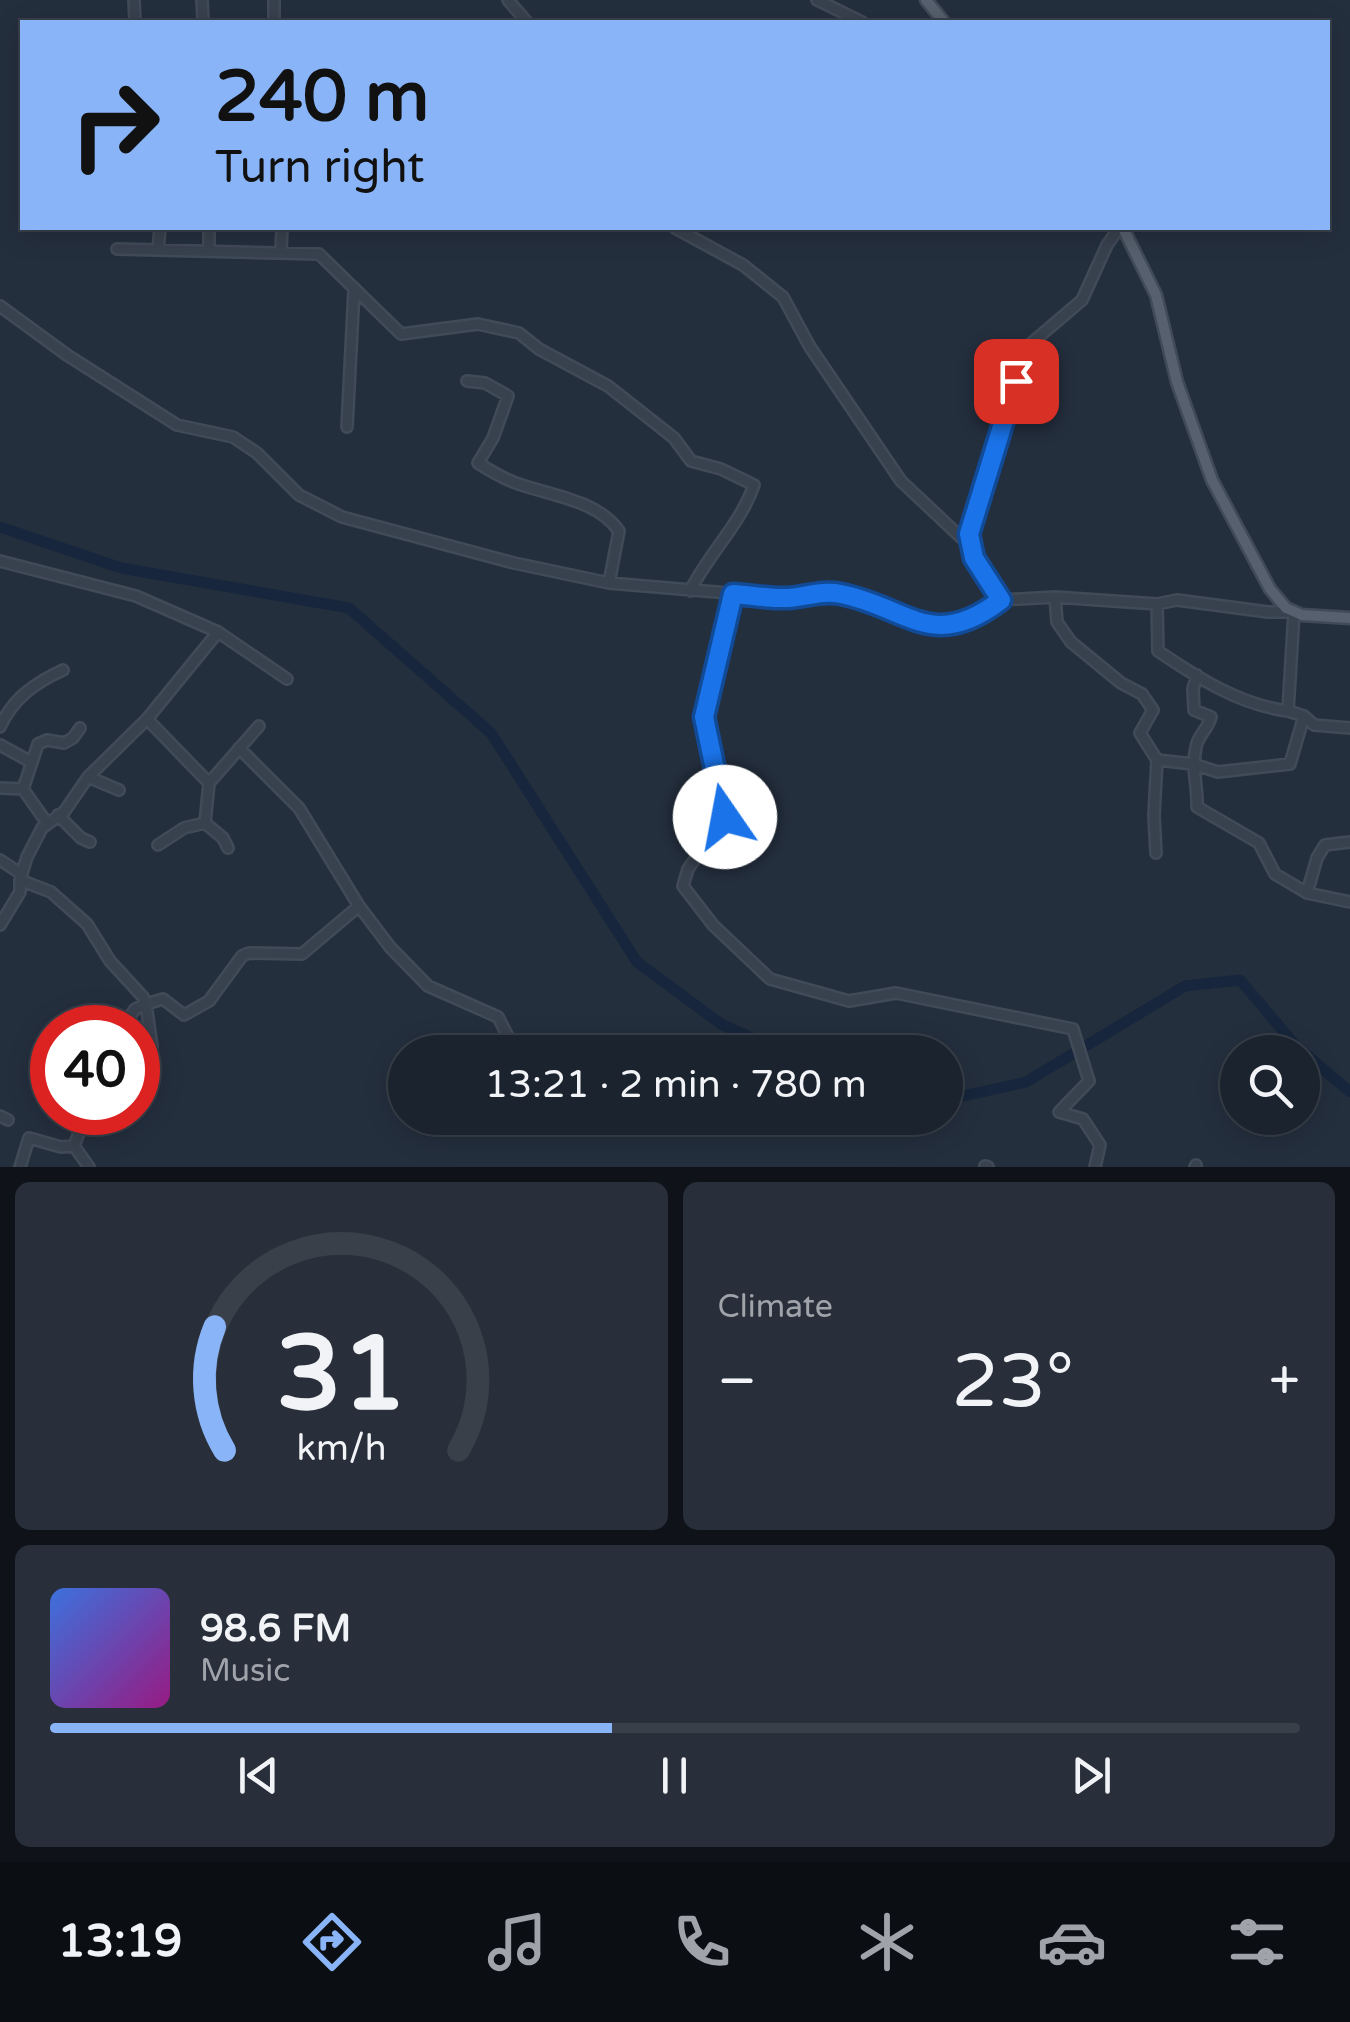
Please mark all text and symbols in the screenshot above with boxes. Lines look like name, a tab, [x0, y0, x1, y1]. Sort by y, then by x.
text: 240 m	[215, 56, 429, 140]
icon: right	[50, 60, 180, 190]
text: Turn right	[215, 141, 424, 195]
pin	[974, 339, 1059, 424]
icon: arrive	[989, 354, 1044, 409]
position arrow	[673, 765, 777, 869]
speed limit sign: 40	[30, 1005, 160, 1135]
map controls	[1220, 1035, 1320, 1135]
button: search	[1220, 1035, 1320, 1135]
text: 13:21 · 2 min · 780 m	[484, 1062, 867, 1108]
text: Climate	[718, 1288, 833, 1326]
text: 31	[276, 1313, 407, 1438]
text: 23°	[952, 1337, 1074, 1427]
text: −	[718, 1349, 757, 1415]
text: +	[1269, 1349, 1300, 1415]
text: km/h	[296, 1427, 386, 1470]
text: 98.6 FM	[200, 1606, 351, 1652]
text: Music	[200, 1652, 290, 1690]
icon: previous	[231, 1748, 286, 1803]
icon: pause	[647, 1748, 702, 1803]
icon: next	[1064, 1748, 1119, 1803]
icon: directions	[297, 1907, 367, 1977]
icon: music	[482, 1907, 552, 1977]
icon: phone	[667, 1907, 737, 1977]
icon: climate	[852, 1907, 922, 1977]
icon: car	[1037, 1907, 1107, 1977]
icon: filters	[1222, 1907, 1292, 1977]
text: 13:19	[58, 1915, 182, 1969]

